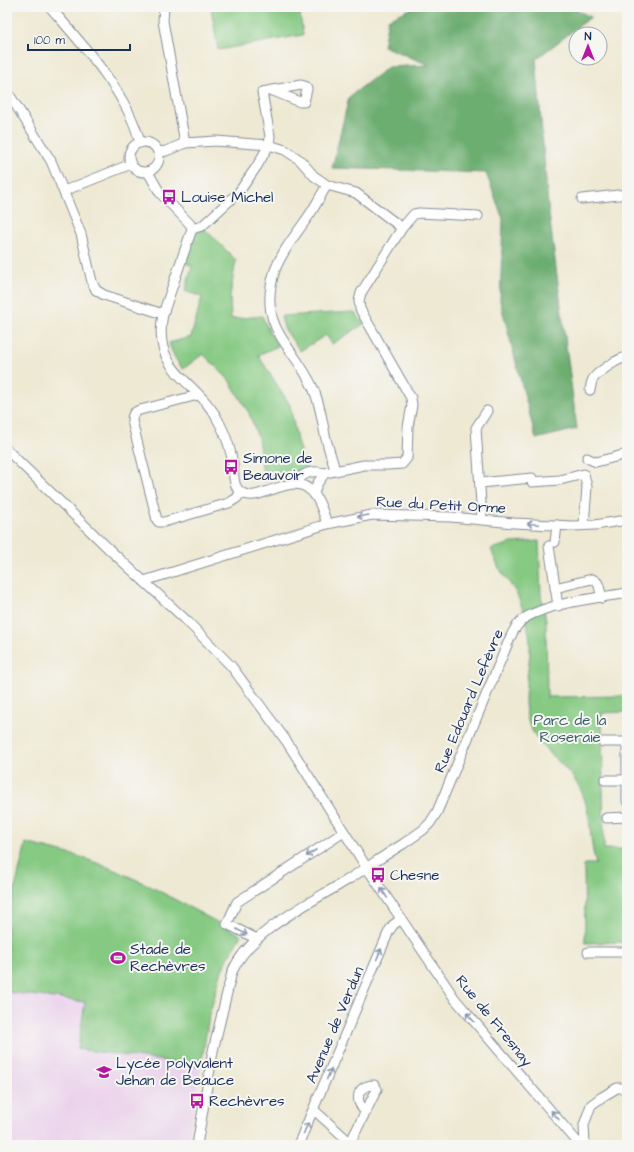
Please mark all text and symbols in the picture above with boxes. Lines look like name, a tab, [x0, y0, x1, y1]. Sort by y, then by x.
scale bar	[28, 26, 130, 52]
north arrow	[568, 26, 608, 66]
text: N	[585, 29, 592, 44]
text: 100 m	[34, 32, 65, 49]
place label: Louise Michel	[181, 187, 273, 208]
bus stop icon: Louise Michel	[160, 188, 178, 206]
place label: Simone de Beauvoir	[243, 448, 312, 486]
bus stop icon: Simone de Beauvoir	[222, 458, 240, 476]
street label: Rue du Petit Orme	[376, 491, 506, 519]
one-way arrow	[357, 512, 370, 520]
one-way arrow	[526, 520, 539, 527]
street label: Rue Edouard Lefèvre	[429, 626, 509, 776]
park label: Parc de la Roseraie	[534, 710, 607, 748]
one-way arrow	[306, 849, 317, 857]
place label: Chesne	[390, 865, 439, 886]
bus stop icon: Chesne	[369, 866, 387, 884]
one-way arrow	[380, 888, 388, 899]
one-way arrow	[236, 929, 248, 936]
place label: Stade de Rechèvres	[130, 939, 206, 977]
sports icon: Stade de Rechèvres	[109, 949, 127, 967]
one-way arrow	[376, 949, 384, 961]
street label: Avenue de Verdun	[301, 963, 369, 1087]
street label: Rue de Fresnay	[450, 971, 537, 1072]
one-way arrow	[465, 1012, 475, 1022]
place label: Lycée polyvalent Jehan de Beauce	[116, 1053, 234, 1091]
school or university icon: Lycée polyvalent Jehan de Beauce	[95, 1063, 113, 1081]
one-way arrow	[326, 1069, 333, 1081]
place label: Rechèvres	[209, 1091, 285, 1112]
bus stop icon: Rechèvres	[188, 1092, 206, 1110]
one-way arrow	[551, 1110, 560, 1120]
one-way arrow	[303, 1122, 310, 1134]

